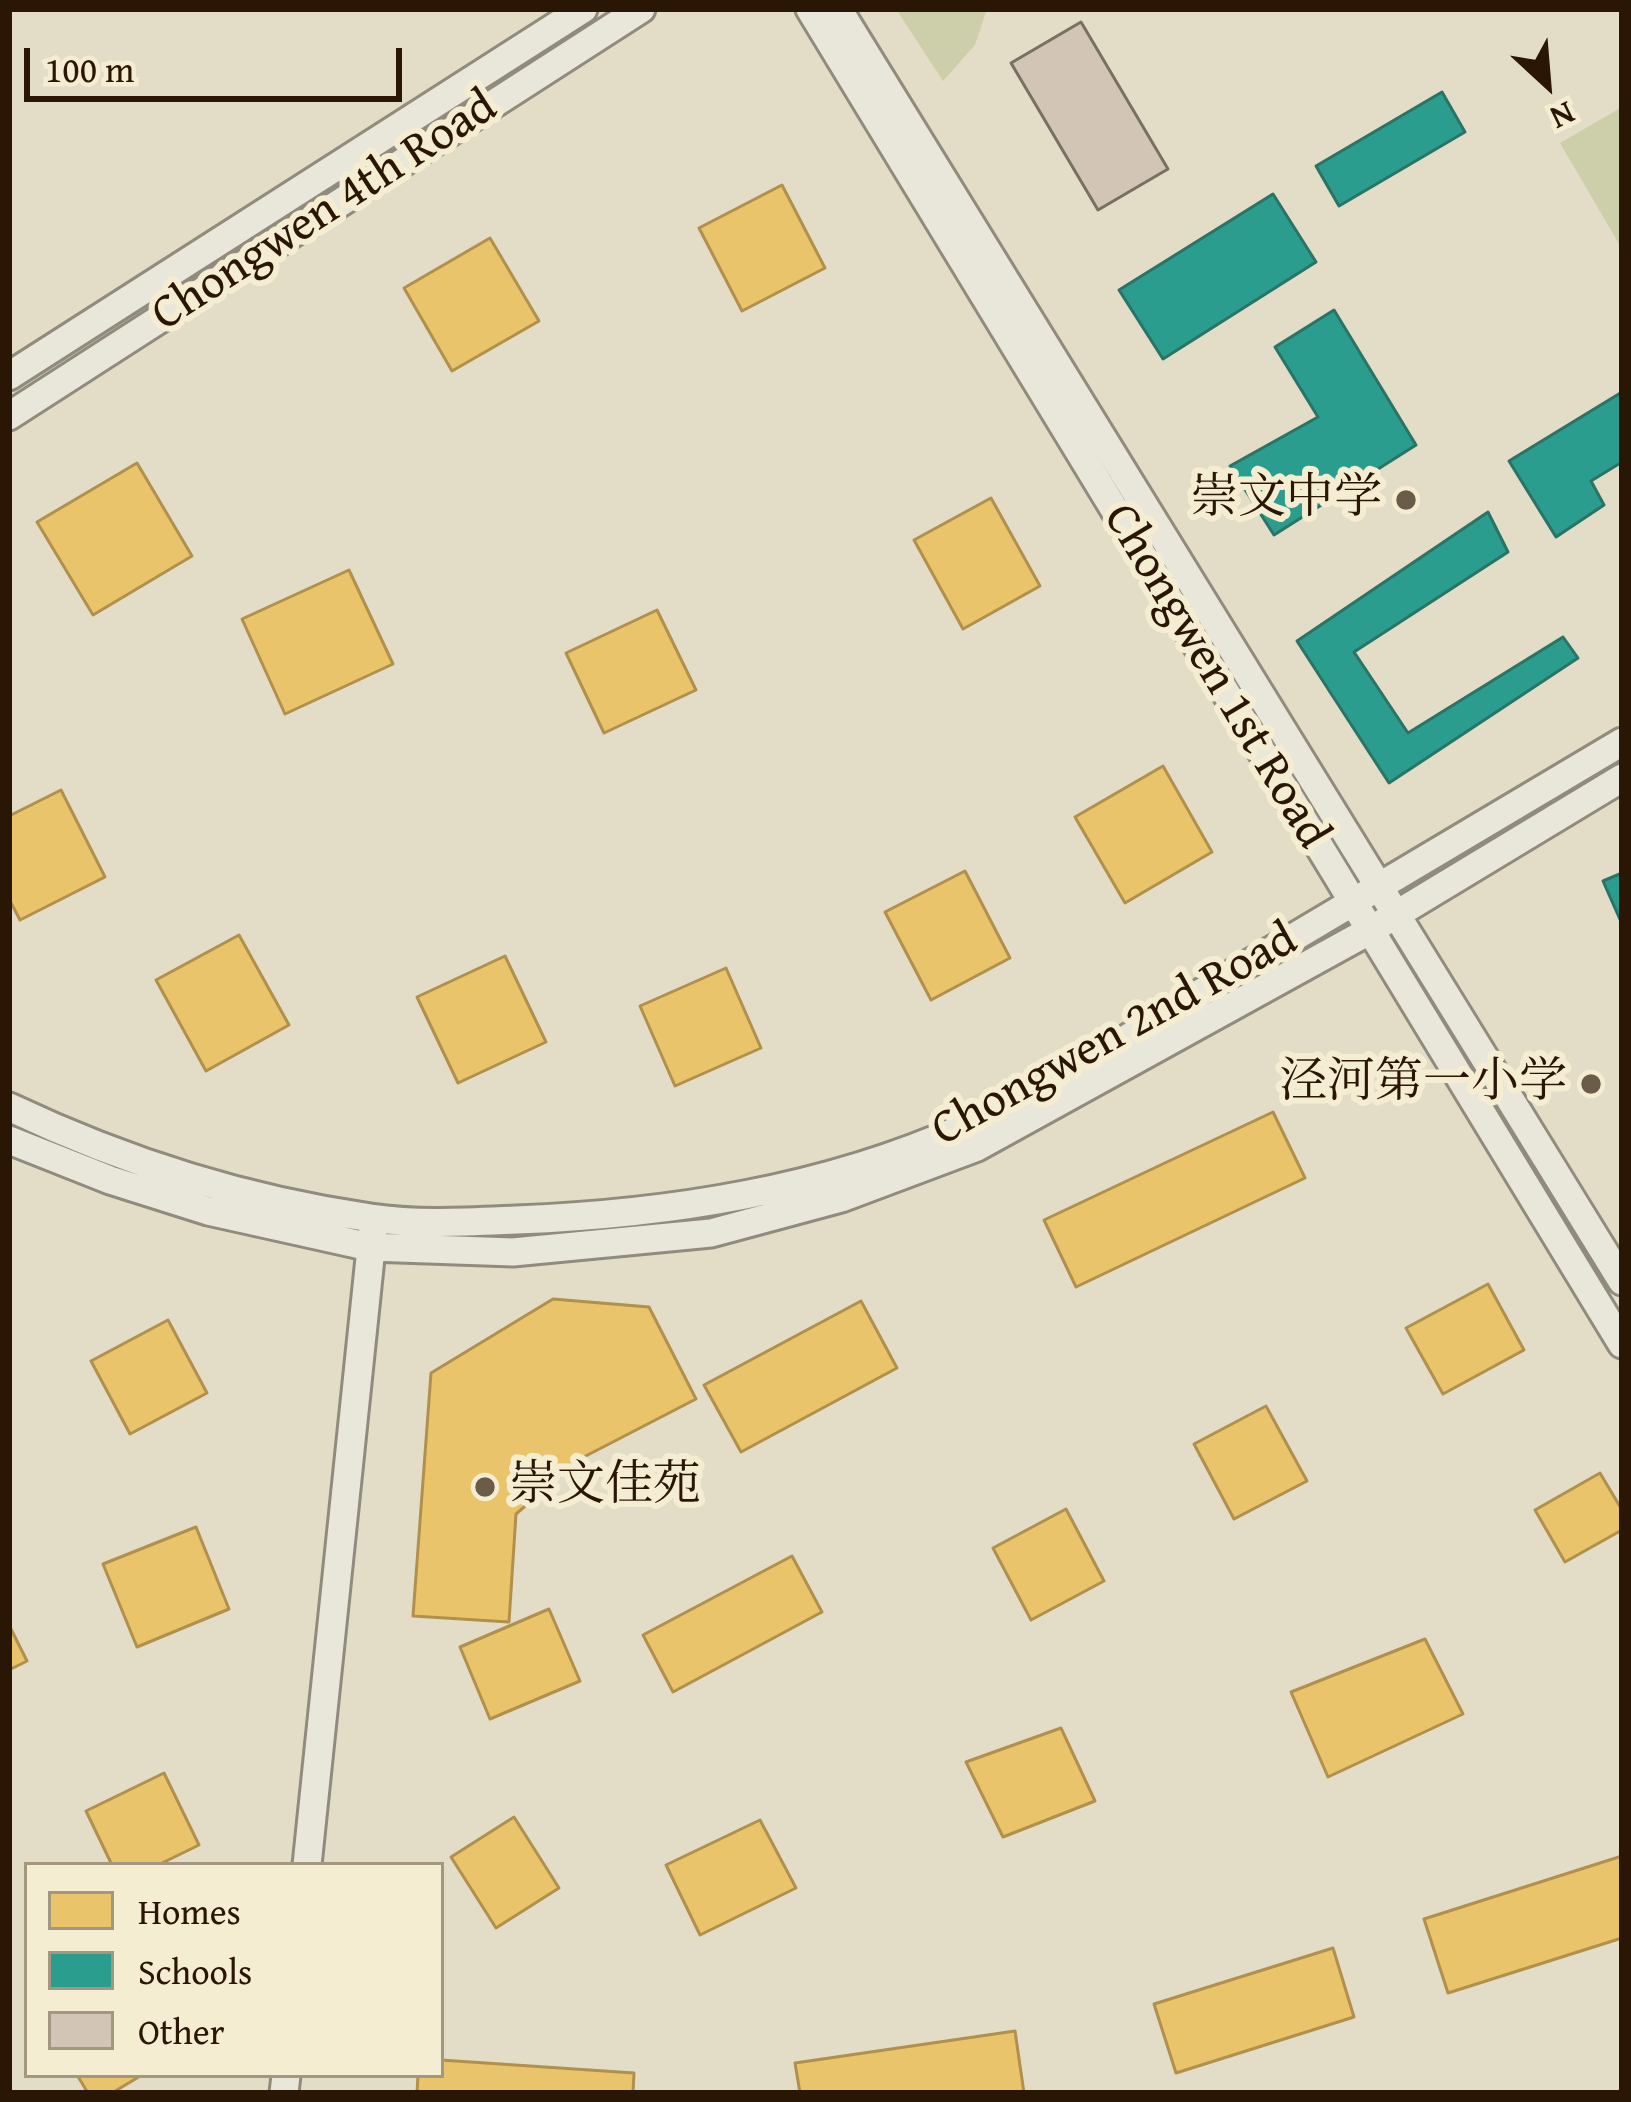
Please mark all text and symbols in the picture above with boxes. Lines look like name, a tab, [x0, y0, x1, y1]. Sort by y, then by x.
scale bar	[30, 24, 408, 98]
north arrow	[1487, 24, 1607, 144]
text: 100 m	[45, 42, 134, 95]
street label: Chongwen 4th Road	[142, 79, 508, 345]
text: N	[1542, 90, 1583, 143]
place label: 崇文中学	[1190, 471, 1382, 529]
marker: 崇文中学	[1393, 487, 1419, 513]
street label: Chongwen 1st Road	[1089, 494, 1341, 860]
street label: Chongwen 2nd Road	[923, 912, 1307, 1160]
place label: 泾河第一小学	[1279, 1055, 1567, 1113]
marker: 泾河第一小学	[1578, 1071, 1604, 1097]
place label: 崇文佳苑	[509, 1458, 701, 1516]
marker: 崇文佳苑	[472, 1474, 498, 1500]
legend	[24, 1862, 444, 2078]
text: Homes	[138, 1884, 241, 1937]
text: Schools	[138, 1944, 252, 1997]
text: Other	[138, 2004, 225, 2057]

